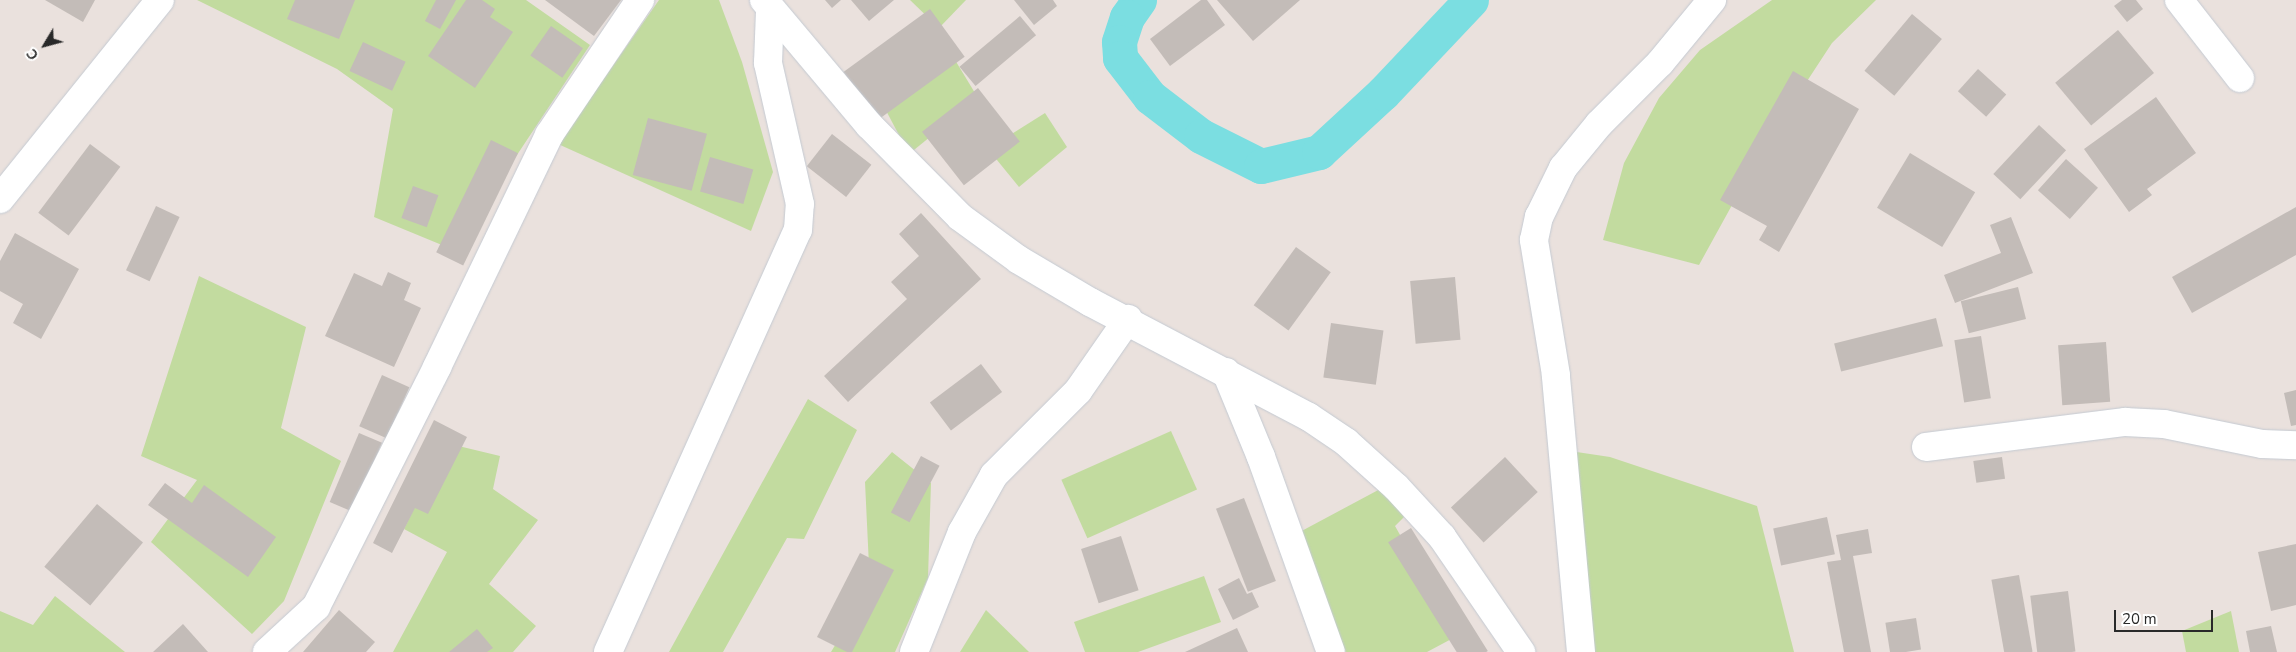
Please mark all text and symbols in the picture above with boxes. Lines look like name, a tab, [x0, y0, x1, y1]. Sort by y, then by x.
north arrow	[20, 20, 70, 70]
text: С	[22, 45, 43, 64]
scale bar	[2116, 600, 2215, 632]
text: 20 m	[2122, 609, 2157, 629]

